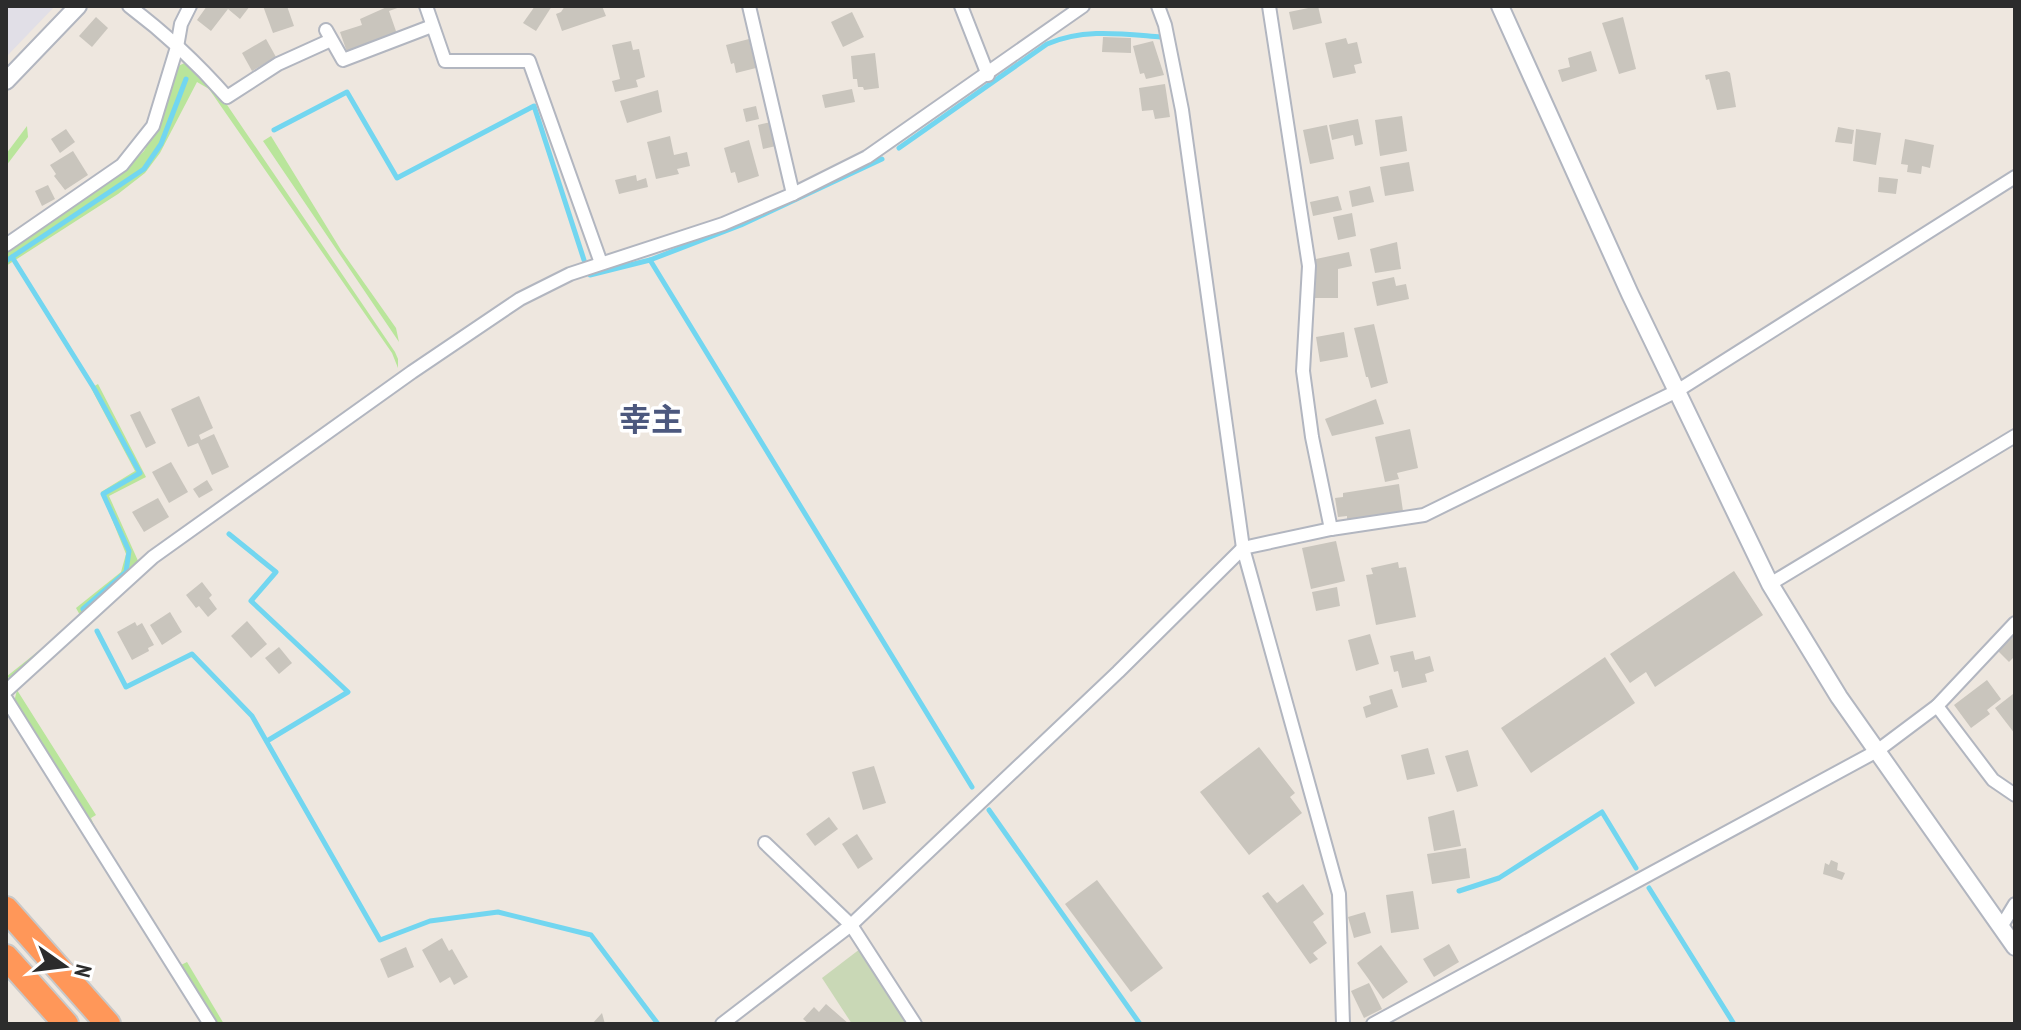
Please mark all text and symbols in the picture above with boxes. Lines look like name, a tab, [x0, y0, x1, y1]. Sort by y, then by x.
district label: 幸主	[619, 398, 683, 440]
north arrow	[24, 926, 104, 1006]
text: N	[68, 962, 98, 980]

